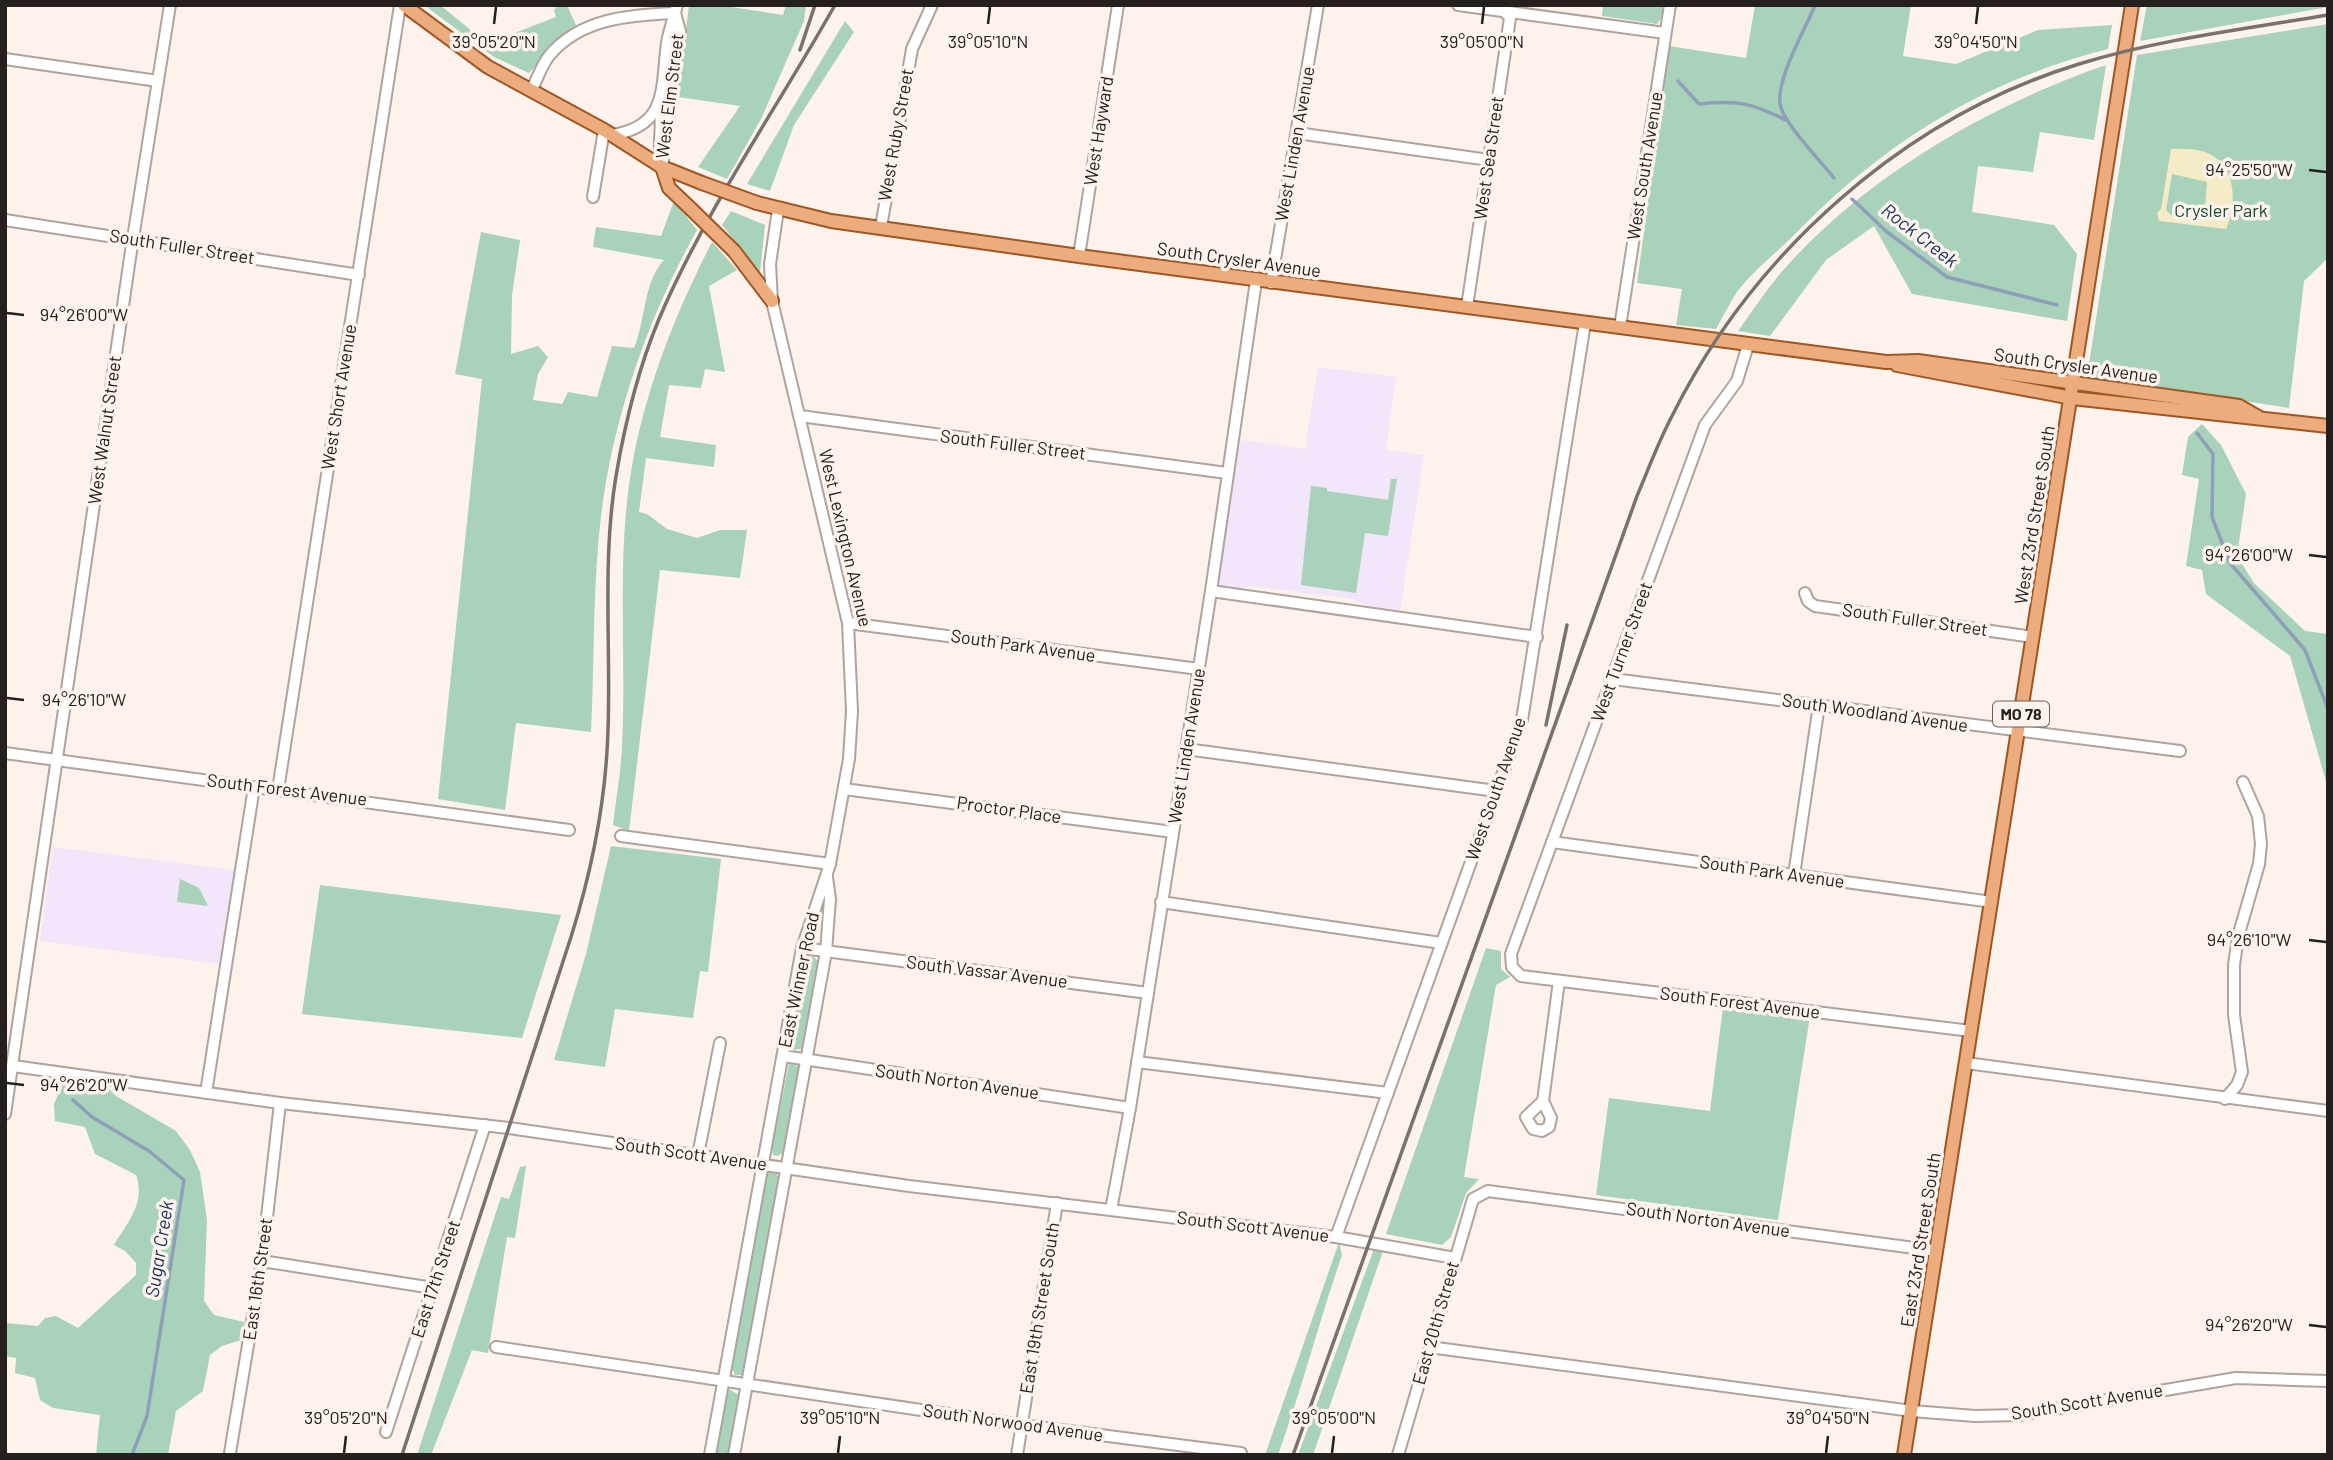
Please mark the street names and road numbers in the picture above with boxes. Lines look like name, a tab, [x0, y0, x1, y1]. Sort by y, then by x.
street label: West Elm Street	[650, 32, 688, 160]
street label: West Linden Avenue	[1270, 64, 1319, 223]
street label: West Ruby Street	[873, 67, 918, 203]
street label: West Hayward	[1078, 75, 1118, 187]
street label: West South Avenue	[1621, 90, 1667, 242]
street label: West Sea Street	[1468, 94, 1508, 221]
street label: South Fuller Street	[108, 224, 256, 268]
street label: South Crysler Avenue	[1156, 237, 1323, 281]
street label: West Short Avenue	[316, 322, 360, 471]
street label: South Crysler Avenue	[1993, 343, 2160, 387]
street label: West Walnut Street	[83, 354, 125, 506]
street label: South Fuller Street	[939, 424, 1087, 464]
street label: West 23rd Street South	[2009, 424, 2059, 606]
street label: West Lexington Avenue	[815, 447, 877, 629]
street label: West Turner Street	[1586, 579, 1657, 725]
street label: South Fuller Street	[1841, 598, 1989, 640]
street label: South Park Avenue	[949, 624, 1097, 666]
street label: West Linden Avenue	[1163, 666, 1209, 825]
street label: South Woodland Avenue	[1781, 688, 1970, 736]
road number: MO 78	[1993, 702, 2049, 726]
street label: West South Avenue	[1460, 714, 1530, 863]
street label: South Forest Avenue	[206, 768, 368, 810]
street label: Proctor Place	[955, 791, 1063, 827]
street label: South Park Avenue	[1698, 850, 1846, 892]
street label: East Winner Road	[773, 910, 823, 1050]
street label: South Vassar Avenue	[905, 950, 1069, 992]
street label: South Forest Avenue	[1659, 981, 1821, 1023]
street label: South Norton Avenue	[874, 1059, 1040, 1103]
street label: South Scott Avenue	[614, 1131, 769, 1175]
street label: East 23rd Street South	[1895, 1151, 1945, 1329]
street label: South Norton Avenue	[1625, 1197, 1791, 1241]
street label: South Scott Avenue	[1176, 1206, 1331, 1246]
street label: East 16th Street	[238, 1216, 276, 1342]
street label: East 17th Street	[406, 1217, 464, 1340]
street label: East 19th Street South	[1015, 1221, 1063, 1395]
street label: East 20th Street	[1407, 1258, 1463, 1387]
street label: South Scott Avenue	[2009, 1378, 2164, 1424]
street label: South Norwood Avenue	[922, 1398, 1105, 1446]

